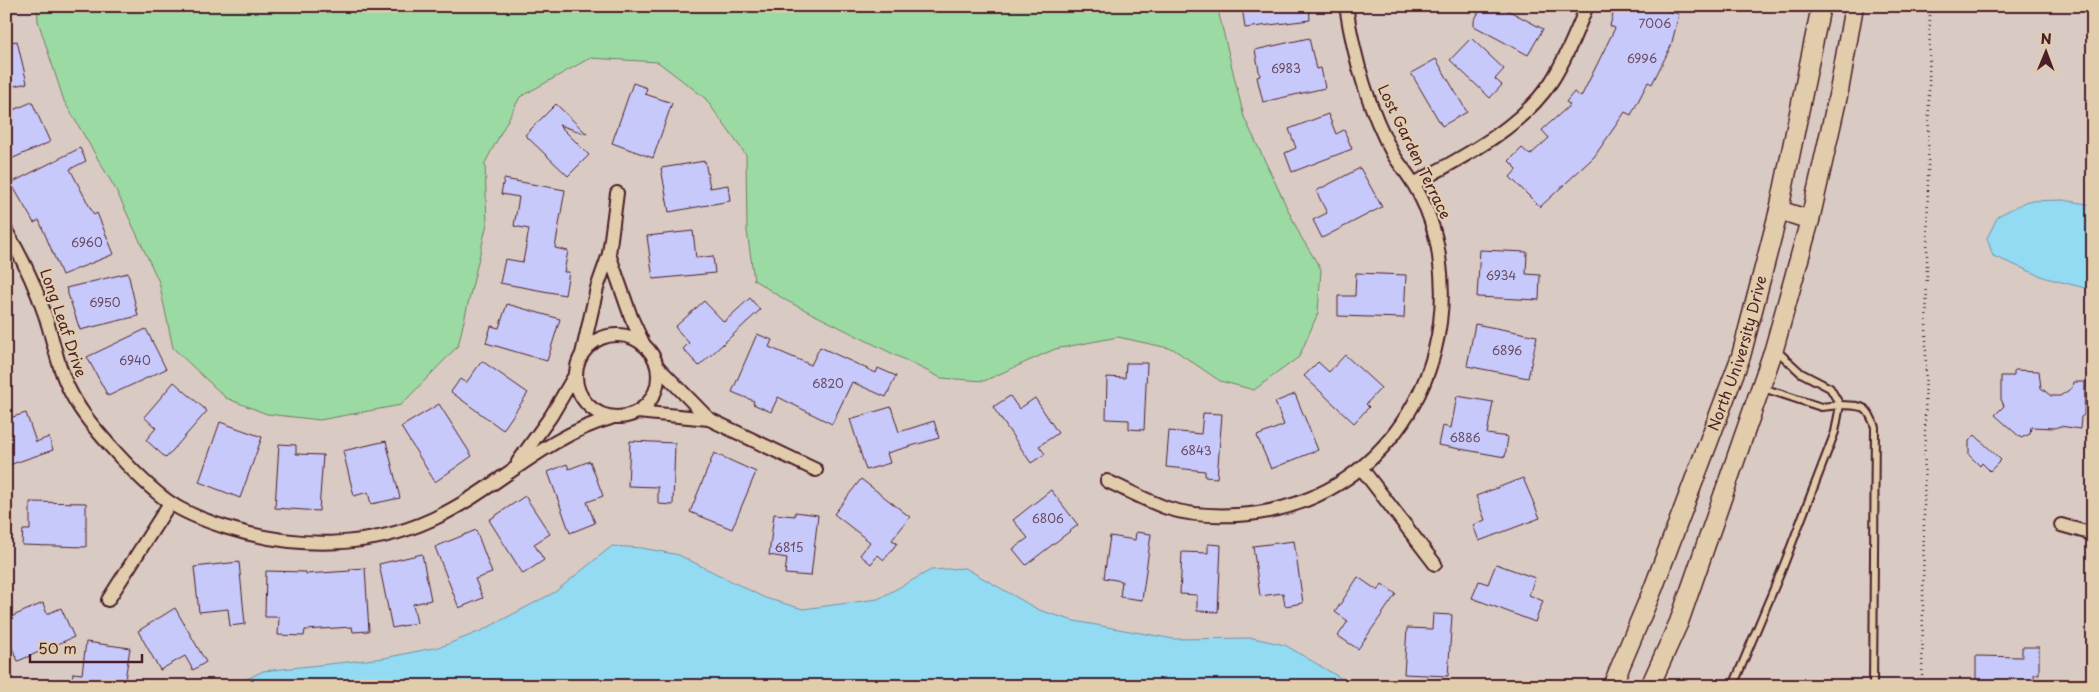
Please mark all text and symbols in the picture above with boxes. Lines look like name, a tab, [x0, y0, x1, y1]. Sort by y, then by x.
house number: 7006	[1639, 14, 1671, 32]
north arrow	[2022, 28, 2072, 78]
text: N	[2041, 28, 2052, 49]
house number: 6996	[1627, 49, 1657, 67]
house number: 6983	[1271, 59, 1301, 77]
street label: Lost Garden Terrace	[1373, 80, 1458, 223]
house number: 6960	[71, 233, 103, 251]
street label: Long Leaf Drive	[35, 265, 94, 380]
house number: 6934	[1486, 266, 1516, 284]
street label: North University Drive	[1701, 273, 1772, 434]
house number: 6950	[89, 293, 121, 311]
house number: 6896	[1492, 341, 1522, 359]
house number: 6940	[119, 351, 151, 369]
house number: 6820	[812, 374, 844, 392]
house number: 6886	[1449, 428, 1481, 446]
house number: 6843	[1180, 441, 1212, 459]
house number: 6806	[1032, 509, 1064, 527]
house number: 6815	[775, 538, 803, 556]
scale bar	[30, 632, 142, 664]
text: 50 m	[38, 636, 77, 659]

